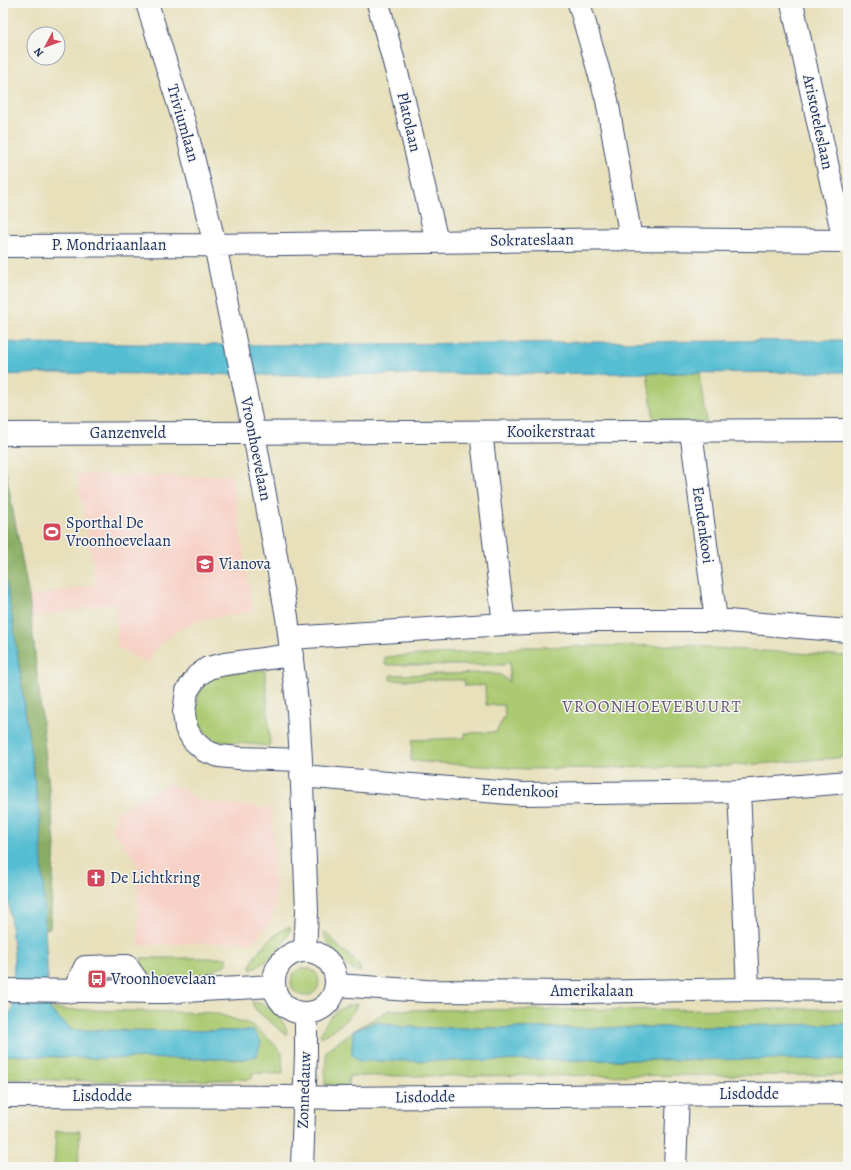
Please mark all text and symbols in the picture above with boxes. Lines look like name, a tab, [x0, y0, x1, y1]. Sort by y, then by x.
north arrow	[26, 26, 66, 66]
text: N	[31, 44, 47, 60]
street label: Aristoteleslaan	[797, 71, 839, 172]
street label: Triviumlaan	[161, 81, 205, 165]
street label: Platolaan	[391, 90, 427, 154]
street label: Sokrateslaan	[490, 228, 574, 252]
street label: P. Mondriaanlaan	[52, 234, 167, 256]
street label: Vroonhoevelaan	[235, 394, 277, 503]
street label: Kooikerstraat	[507, 421, 595, 443]
street label: Ganzenveld	[90, 422, 167, 444]
street label: Eendenkooi	[687, 485, 719, 565]
place label: Sporthal De Vroonhoevelaan	[65, 512, 171, 552]
sports icon: Sporthal De Vroonhoevelaan	[41, 521, 63, 543]
school or university icon: Vianova	[194, 553, 216, 575]
place label: Vianova	[218, 553, 271, 575]
district label: VROONHOEVEBUURT	[561, 695, 742, 718]
street label: Eendenkooi	[481, 779, 559, 803]
church icon: De Lichtkring	[85, 867, 107, 889]
place label: De Lichtkring	[110, 867, 200, 889]
bus stop icon: Vroonhoevelaan	[86, 968, 108, 990]
place label: Vroonhoevelaan	[110, 968, 216, 990]
street label: Amerikalaan	[550, 980, 634, 1002]
street label: Zonnedauw	[292, 1050, 316, 1129]
street label: Lisdodde	[719, 1083, 779, 1105]
street label: Lisdodde	[72, 1085, 132, 1107]
street label: Lisdodde	[395, 1085, 455, 1109]

